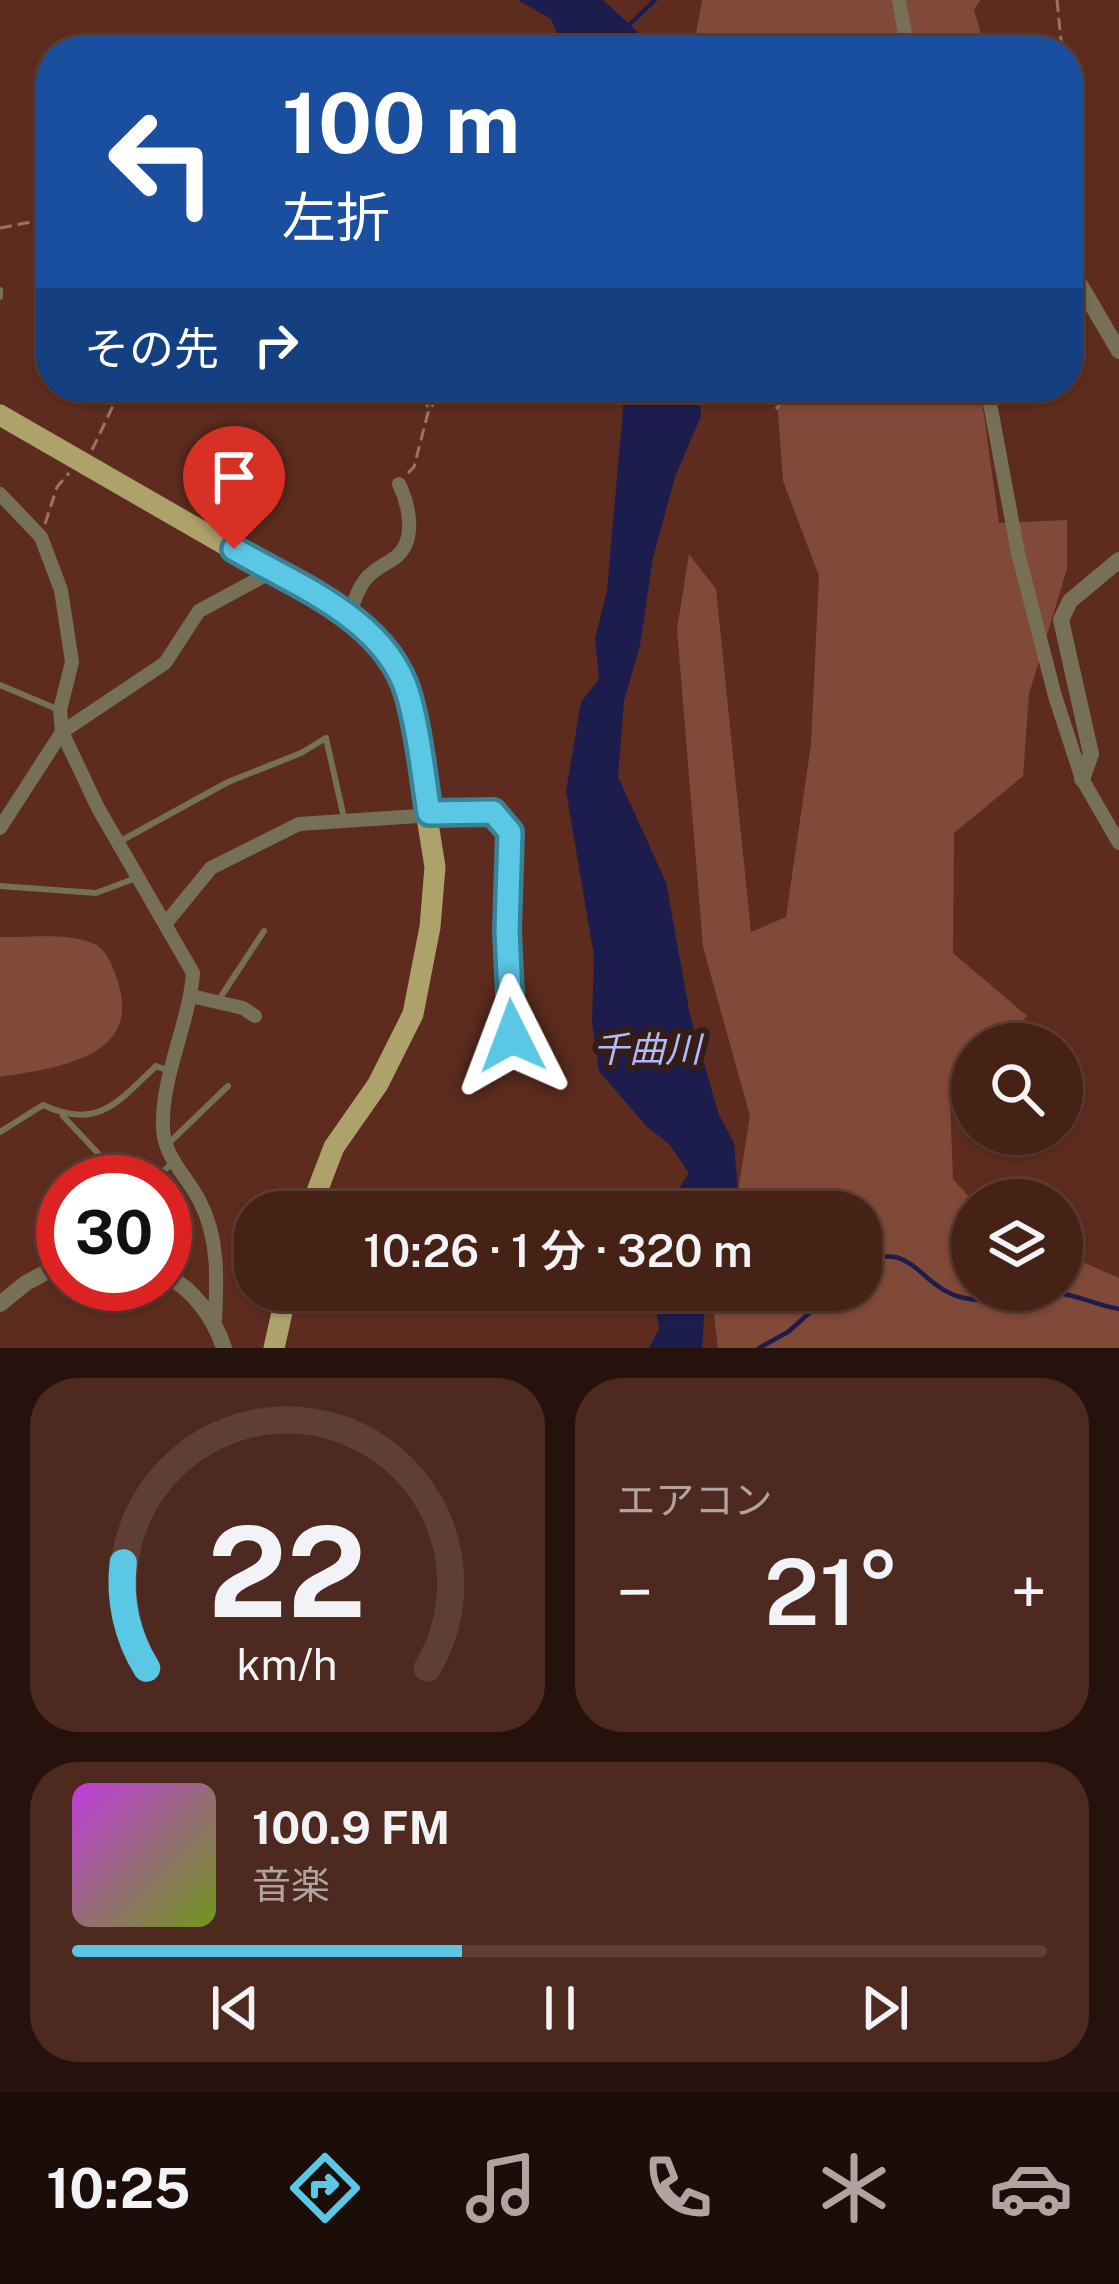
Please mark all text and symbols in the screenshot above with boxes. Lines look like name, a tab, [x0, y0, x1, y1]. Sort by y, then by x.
text: 100 m	[282, 73, 520, 172]
icon: left	[84, 84, 240, 240]
text: 左折	[282, 186, 390, 249]
icon: right	[243, 312, 309, 378]
text: その先	[84, 322, 219, 375]
pin	[183, 426, 285, 549]
icon: arrive	[201, 444, 267, 510]
position arrow	[449, 973, 575, 1099]
map controls	[951, 1023, 1083, 1311]
button: search	[951, 1023, 1083, 1155]
water label: 千曲川	[593, 1028, 705, 1070]
speed limit sign: 30	[36, 1155, 192, 1311]
button: layers	[951, 1179, 1083, 1311]
text: 10:26 · 1 分 · 320 m	[363, 1224, 753, 1277]
text: エアコン	[617, 1477, 773, 1523]
text: 22	[208, 1498, 366, 1645]
text: 21°	[764, 1539, 899, 1645]
text: −	[617, 1553, 653, 1631]
text: +	[1010, 1553, 1047, 1631]
text: km/h	[237, 1639, 338, 1690]
text: 100.9 FM	[252, 1801, 450, 1854]
text: 音楽	[252, 1862, 330, 1908]
icon: previous	[202, 1975, 268, 2041]
icon: pause	[527, 1975, 593, 2041]
icon: next	[852, 1975, 918, 2041]
icon: directions	[283, 2146, 367, 2230]
icon: music	[459, 2146, 543, 2230]
icon: phone	[636, 2146, 720, 2230]
icon: climate	[812, 2146, 896, 2230]
icon: car	[989, 2146, 1073, 2230]
text: 10:25	[46, 2157, 191, 2220]

